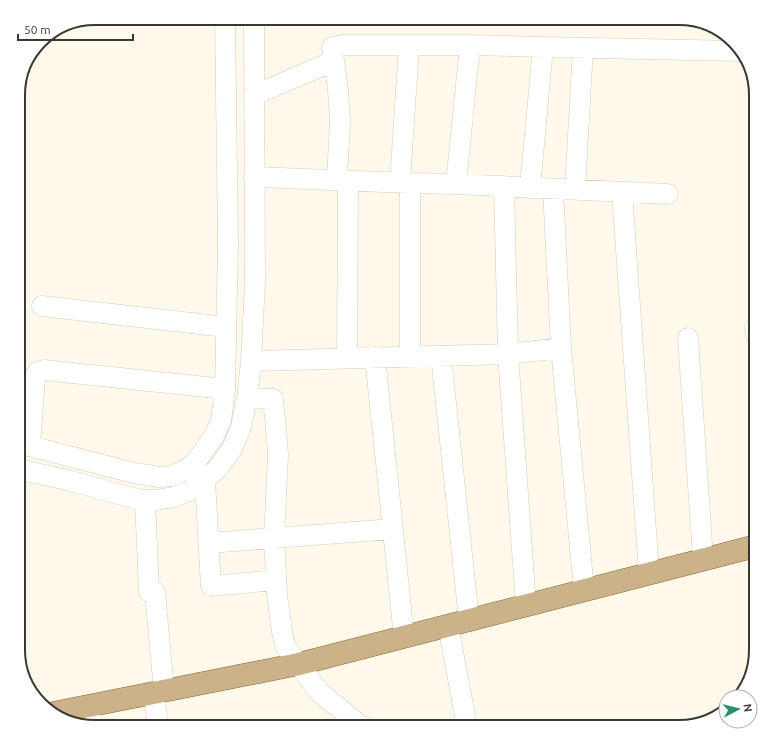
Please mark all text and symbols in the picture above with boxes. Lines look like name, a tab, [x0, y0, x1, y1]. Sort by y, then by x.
scale bar	[18, 16, 133, 42]
text: 50 m	[24, 23, 51, 36]
north arrow	[718, 689, 758, 729]
text: N	[741, 703, 754, 713]

